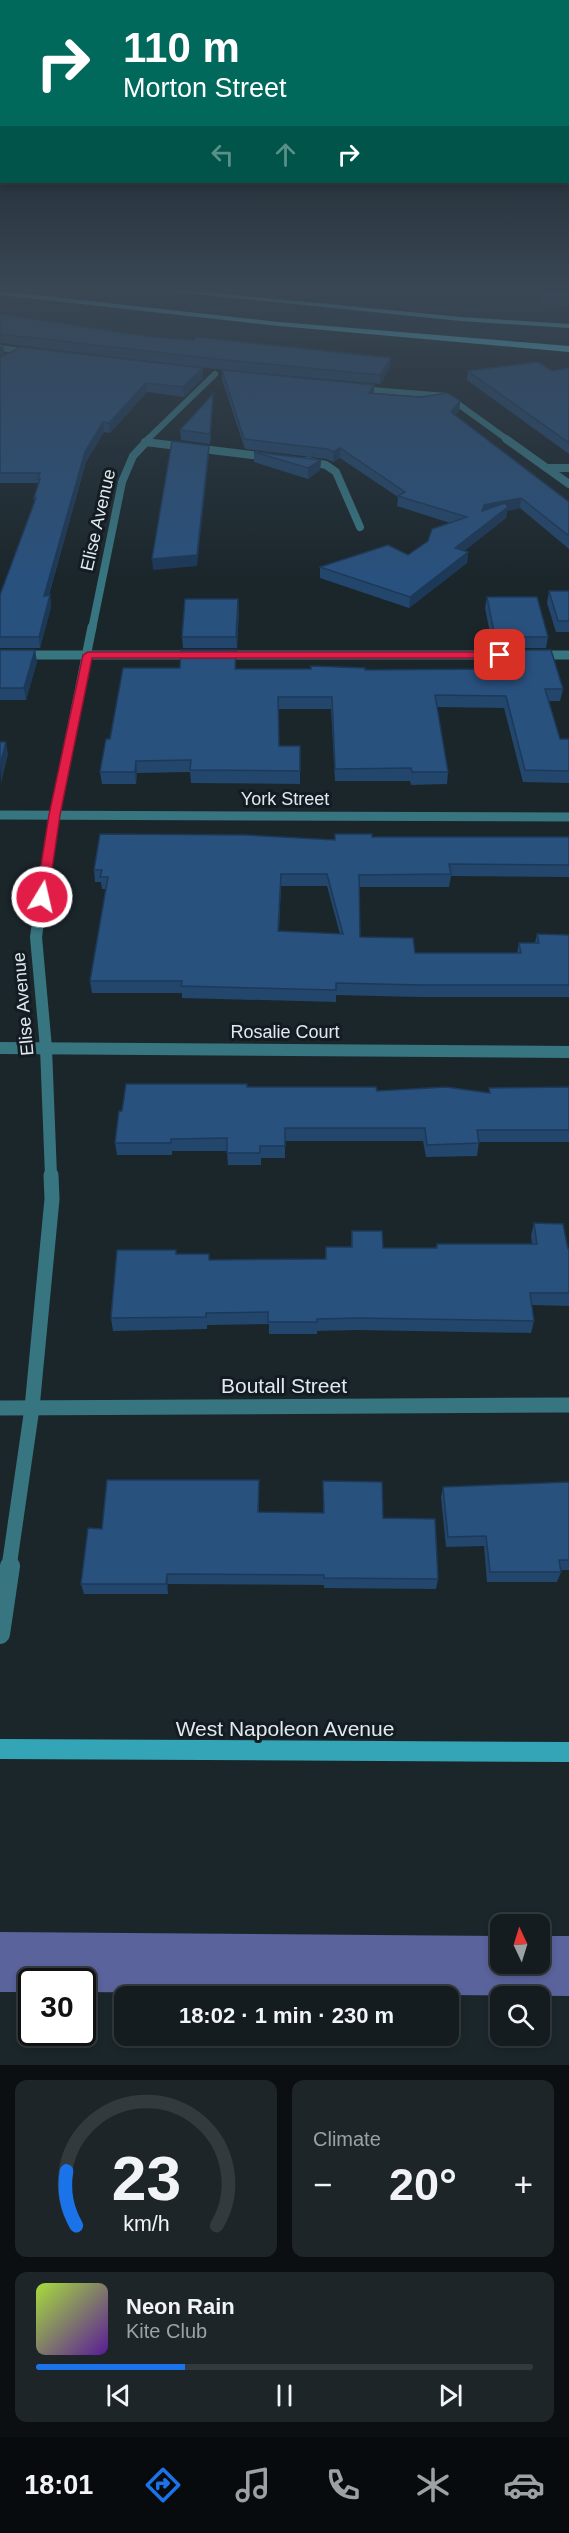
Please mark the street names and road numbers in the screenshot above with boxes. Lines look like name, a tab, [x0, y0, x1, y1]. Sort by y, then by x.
street label: Elise Avenue	[77, 467, 119, 573]
street label: York Street	[241, 789, 329, 809]
street label: Elise Avenue	[9, 951, 37, 1057]
street label: Rosalie Court	[230, 1022, 340, 1042]
street label: Boutall Street	[221, 1374, 347, 1397]
street label: West Napoleon Avenue	[176, 1717, 394, 1740]

